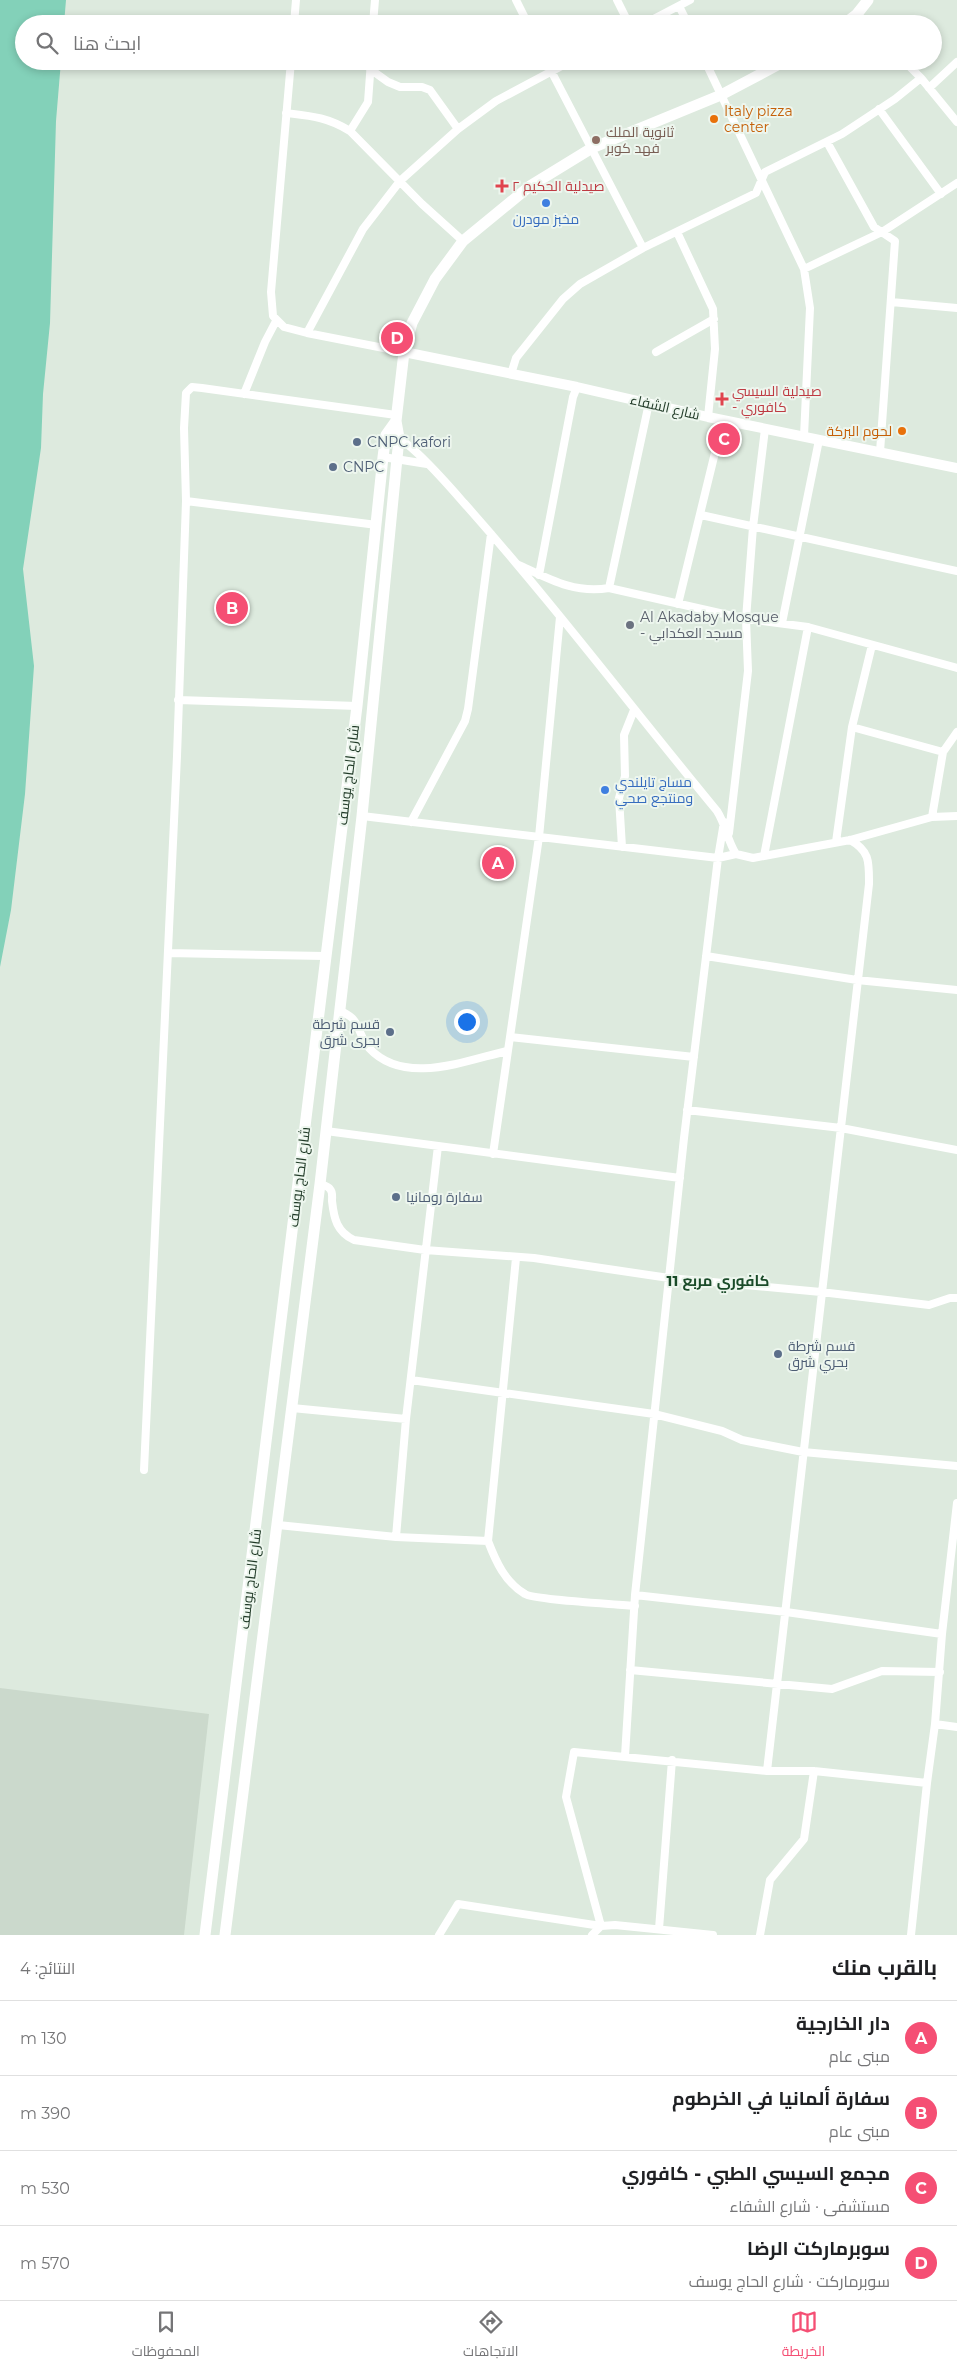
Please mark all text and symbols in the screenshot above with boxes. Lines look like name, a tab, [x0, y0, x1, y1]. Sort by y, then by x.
search box	[15, 15, 942, 70]
icon: search	[33, 29, 61, 57]
text: ابحث هنا	[73, 32, 141, 55]
place label: Italy pizza center	[724, 102, 793, 136]
marker: Italy pizza center	[708, 113, 720, 125]
place label: ثانوية الملك فهد كوبر	[605, 123, 674, 157]
marker: ثانوية الملك فهد كوبر	[590, 134, 602, 146]
place label: صيدلية الحكيم ٢	[512, 177, 604, 196]
marker: صيدلية الحكيم ٢	[496, 180, 508, 192]
marker: مخبز مودرن	[540, 197, 552, 209]
place label: مخبز مودرن	[513, 210, 579, 228]
pin: D	[381, 319, 413, 357]
place label: صيدلية السيسي - كافوري	[732, 382, 822, 419]
street label: شارع الشفاء	[628, 390, 702, 424]
marker: صيدلية السيسي - كافوري	[716, 393, 728, 405]
pin: C	[708, 420, 740, 458]
place label: لحوم البركة	[826, 422, 892, 441]
marker: لحوم البركة	[896, 425, 908, 437]
place label: CNPC kafori	[367, 433, 451, 451]
marker: CNPC kafori	[351, 436, 363, 448]
place label: CNPC	[343, 458, 384, 476]
marker: CNPC	[327, 461, 339, 473]
pin: B	[216, 589, 248, 627]
place label: Al Akadaby Mosque - مسجد العكدابي	[640, 608, 779, 645]
marker: Al Akadaby Mosque - مسجد العكدابي	[624, 619, 636, 631]
street label: شارع الحاج يوسف	[333, 724, 363, 826]
place label: مساج تايلندي ومنتجع صحي	[615, 773, 693, 810]
marker: مساج تايلندي ومنتجع صحي	[599, 784, 611, 796]
pin: A	[482, 844, 514, 882]
your location	[454, 1009, 480, 1035]
place label: قسم شرطة بحرى شرق	[313, 1015, 380, 1049]
marker: قسم شرطة بحرى شرق	[384, 1026, 396, 1038]
street label: شارع الحاج يوسف	[284, 1126, 314, 1228]
place label: سفارة رومانيا	[406, 1188, 483, 1206]
marker: سفارة رومانيا	[390, 1191, 402, 1203]
district label: كافوري مربع 11	[667, 1271, 770, 1293]
place label: قسم شرطة بحري شرق	[788, 1337, 855, 1374]
marker: قسم شرطة بحري شرق	[772, 1348, 784, 1360]
street label: شارع الحاج يوسف	[235, 1528, 265, 1630]
text: بالقرب منك	[832, 1955, 937, 1980]
text: النتائج: 4	[20, 1959, 75, 1978]
text: دار الخارجية	[796, 2012, 890, 2035]
text: 130 m	[20, 2029, 67, 2048]
text: A	[915, 2029, 927, 2048]
text: مبنى عام	[829, 2047, 890, 2066]
text: سفارة ألمانيا في الخرطوم	[672, 2087, 890, 2110]
text: 390 m	[20, 2104, 71, 2123]
text: B	[915, 2104, 927, 2123]
text: مبنى عام	[829, 2122, 890, 2141]
text: مجمع السيسي الطبي - كافوري	[622, 2162, 890, 2185]
text: 530 m	[20, 2179, 70, 2198]
text: C	[915, 2179, 927, 2198]
text: مستشفى · شارع الشفاء	[729, 2197, 890, 2216]
text: سوبرماركت الرضا	[747, 2237, 890, 2260]
text: 570 m	[20, 2254, 70, 2273]
text: D	[914, 2254, 928, 2273]
text: سوبرماركت · شارع الحاج يوسف	[688, 2272, 890, 2291]
tab: المحفوظات	[132, 2308, 200, 2364]
tab: الاتجاهات	[463, 2308, 518, 2364]
tab: الخريطة	[782, 2308, 825, 2364]

